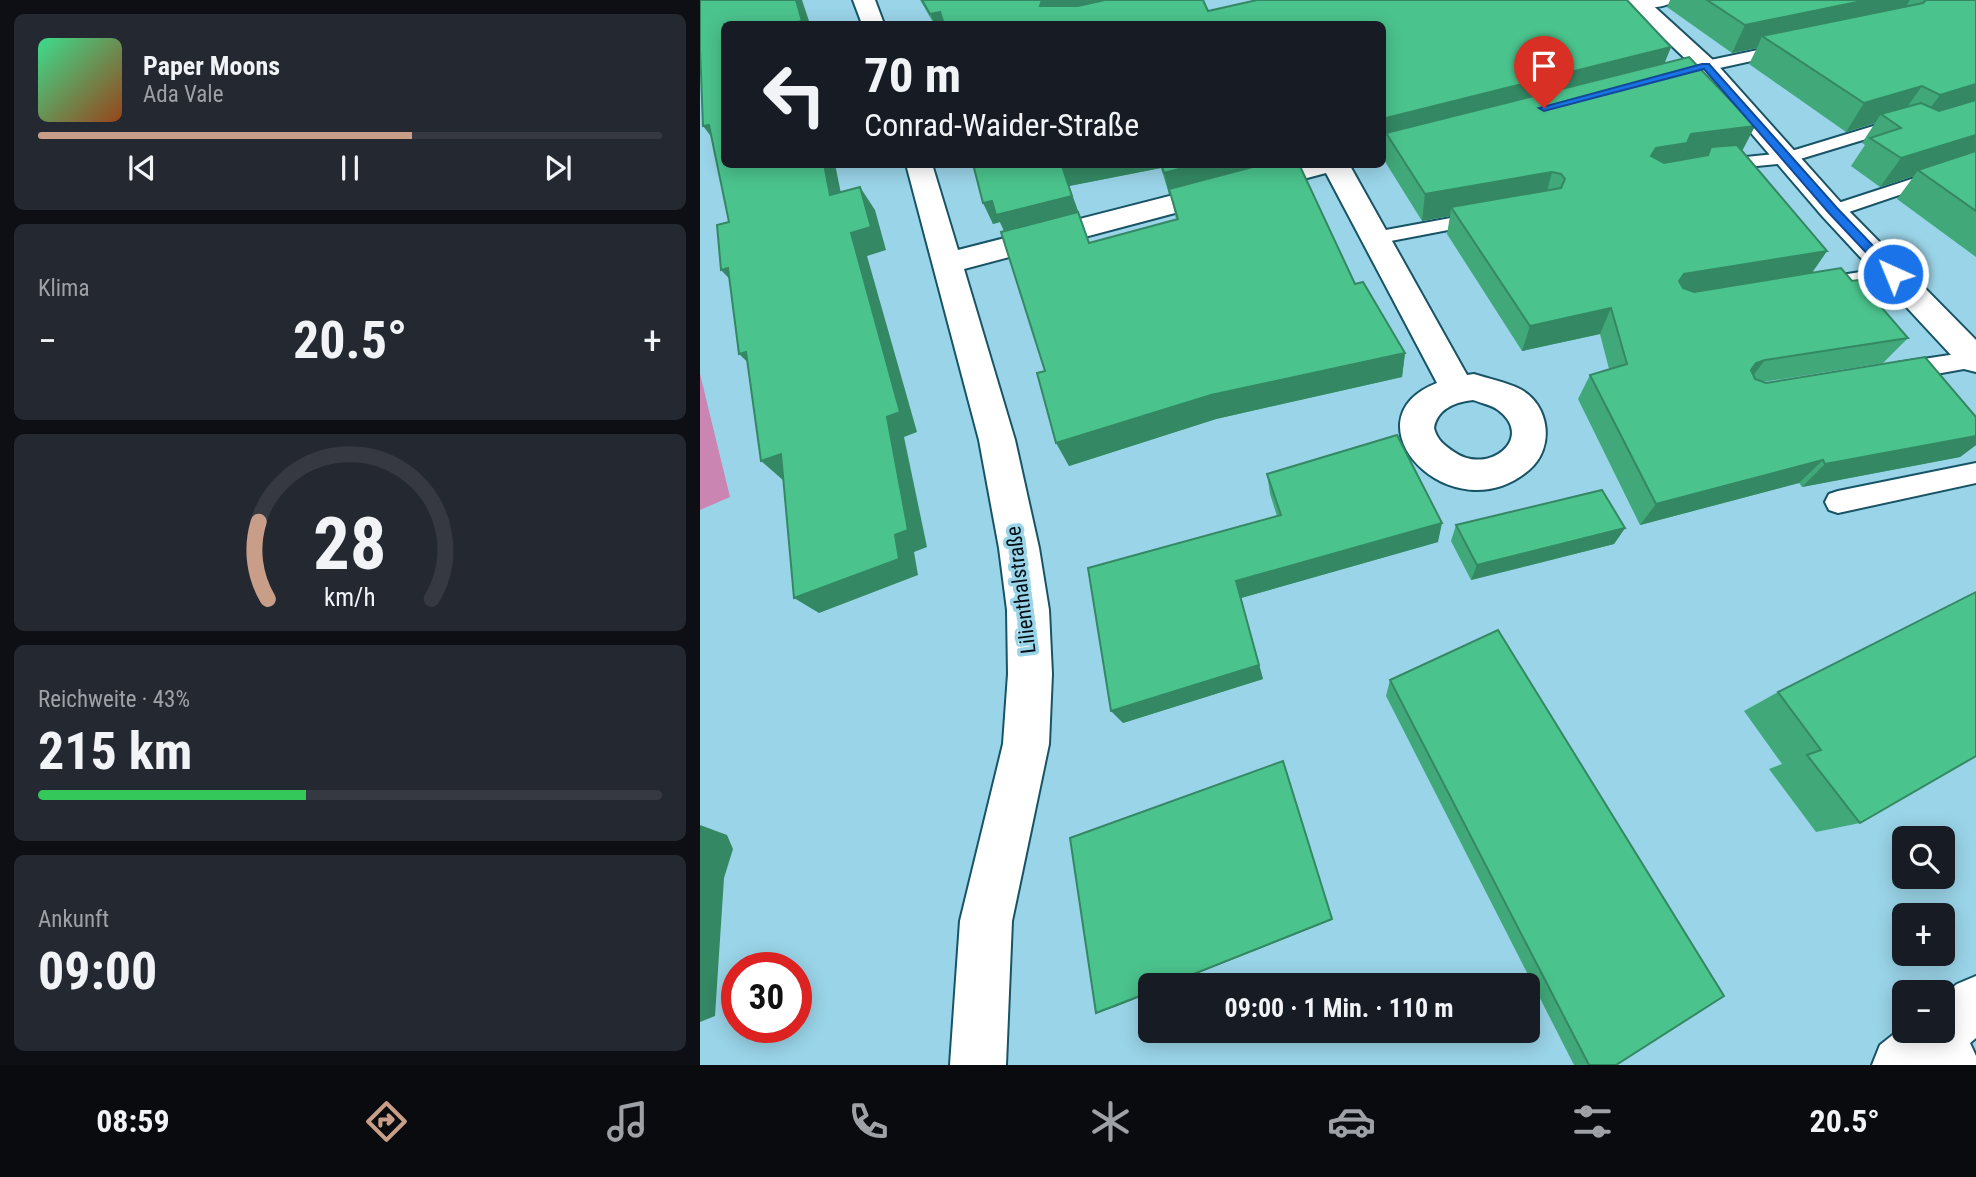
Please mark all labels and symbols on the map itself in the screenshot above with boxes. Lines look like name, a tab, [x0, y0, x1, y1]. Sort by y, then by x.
pin	[1514, 36, 1574, 108]
position arrow	[1856, 237, 1930, 311]
street label: Lilienthalstraße	[1001, 525, 1041, 655]
speed limit sign: 30	[721, 952, 812, 1043]

